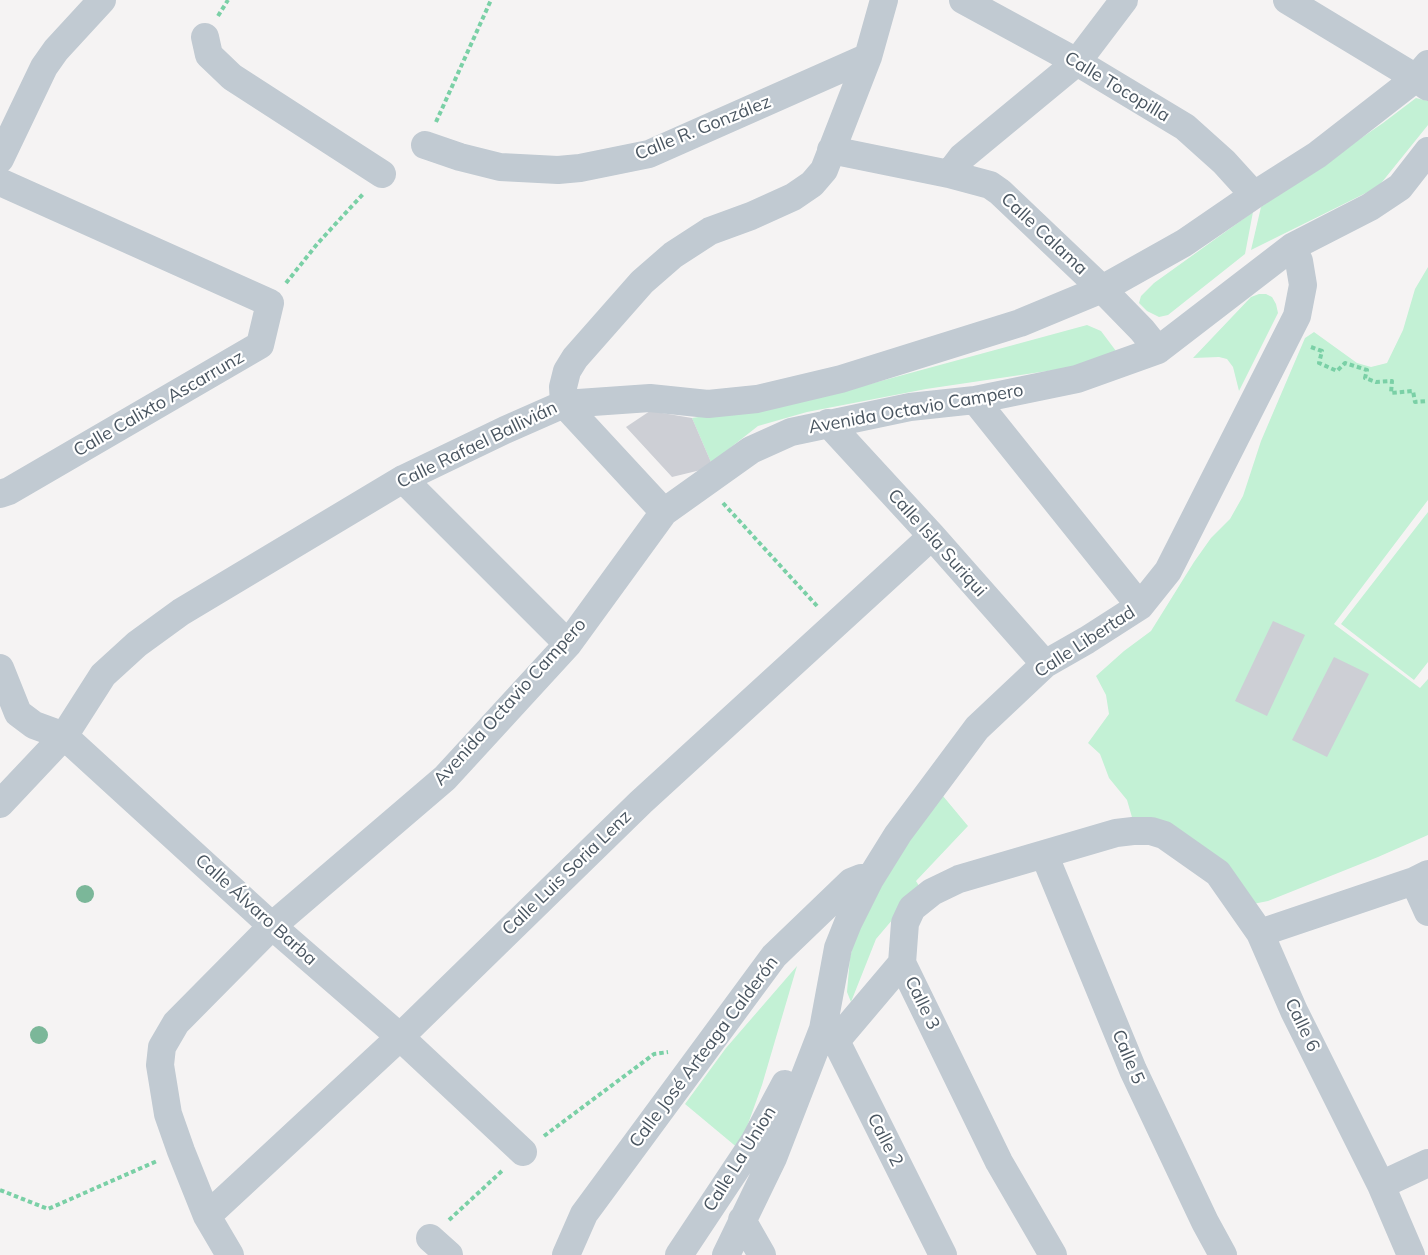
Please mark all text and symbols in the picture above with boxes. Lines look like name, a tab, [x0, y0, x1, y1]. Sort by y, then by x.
street label: Calle Tocopilla	[1060, 47, 1174, 127]
street label: Calle R. González	[632, 91, 774, 165]
street label: Calle Calama	[996, 188, 1092, 280]
street label: Calle Calixto Ascarrunz	[70, 346, 248, 462]
street label: Avenida Octavio Campero	[807, 379, 1025, 439]
street label: Calle Rafael Ballivián	[393, 397, 561, 493]
street label: Calle Isla Suriqui	[883, 485, 991, 601]
street label: Calle Libertad	[1031, 601, 1139, 683]
street label: Avenida Octavio Campero	[429, 614, 591, 790]
street label: Calle Luis Soria Lenz	[498, 806, 636, 940]
street label: Calle Álvaro Barba	[191, 850, 321, 970]
street label: Calle José Arteaga Calderón	[625, 952, 783, 1152]
street label: Calle 3	[900, 973, 944, 1033]
street label: Calle 6	[1280, 995, 1324, 1055]
street label: Calle 5	[1107, 1027, 1149, 1087]
street label: Calle La Union	[699, 1102, 781, 1216]
street label: Calle 2	[863, 1110, 907, 1170]

